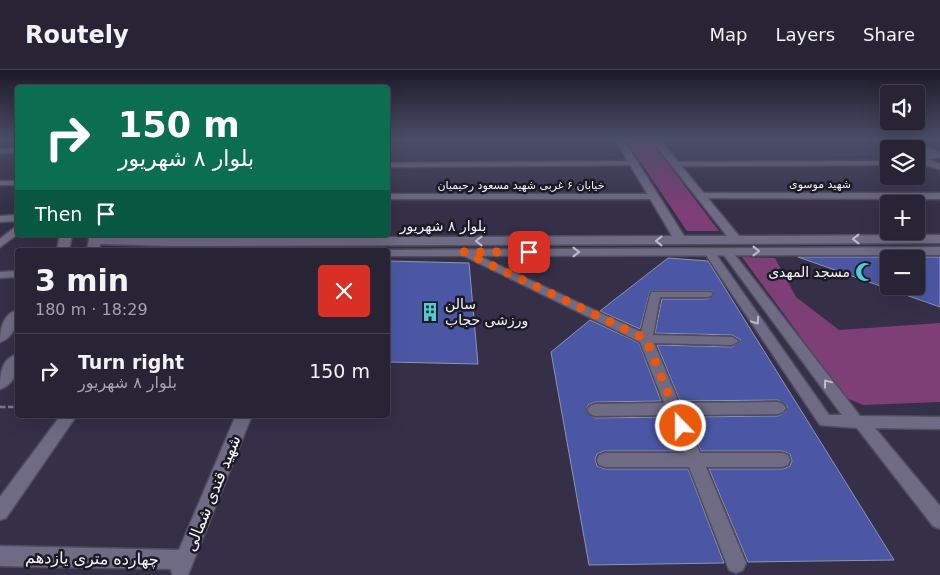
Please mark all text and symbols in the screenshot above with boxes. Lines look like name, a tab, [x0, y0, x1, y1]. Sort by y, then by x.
text: Routely	[25, 21, 129, 49]
text: Map	[709, 24, 747, 45]
text: Layers	[775, 24, 835, 45]
text: Share	[863, 24, 915, 45]
map controls	[880, 85, 925, 295]
button: sound	[880, 85, 925, 130]
icon: right	[35, 105, 100, 170]
text: 150 m	[118, 105, 240, 145]
button: layers	[880, 140, 925, 185]
text: بلوار ۸ شهریور	[118, 146, 254, 171]
street label: شهید موسوی	[789, 178, 851, 191]
street label: خیابان ۶ غربی شهید مسعود رحیمیان	[438, 179, 604, 192]
button: +	[880, 195, 925, 240]
icon: arrive	[92, 200, 120, 228]
text: Then	[35, 203, 82, 225]
street label: بلوار ۸ شهریور	[399, 218, 486, 235]
pin	[508, 231, 550, 273]
one-way arrow	[852, 234, 860, 244]
one-way arrow	[475, 236, 482, 246]
one-way arrow	[655, 236, 662, 246]
icon: arrive	[515, 238, 543, 266]
one-way arrow	[752, 246, 760, 256]
one-way arrow	[572, 247, 580, 257]
button: −	[880, 250, 925, 295]
mosque icon: مسجد المهدی	[854, 261, 876, 283]
text: 3 min	[35, 263, 129, 298]
place label: مسجد المهدی	[768, 264, 850, 281]
button: close	[318, 265, 370, 317]
place label: سالن ورزشی حجاب	[445, 296, 528, 329]
text: 180 m · 18:29	[35, 300, 148, 319]
building icon: سالن ورزشی حجاب	[419, 301, 441, 323]
one-way arrow	[750, 315, 759, 324]
text: Turn right	[78, 351, 184, 373]
icon: right	[35, 357, 63, 385]
text: 150 m	[309, 360, 370, 382]
text: بلوار ۸ شهریور	[78, 373, 177, 392]
one-way arrow	[824, 380, 832, 389]
position arrow	[654, 399, 706, 451]
street label: شهید قندی شمالی	[181, 432, 245, 554]
street label: چهارده متری یازدهم	[25, 548, 159, 570]

